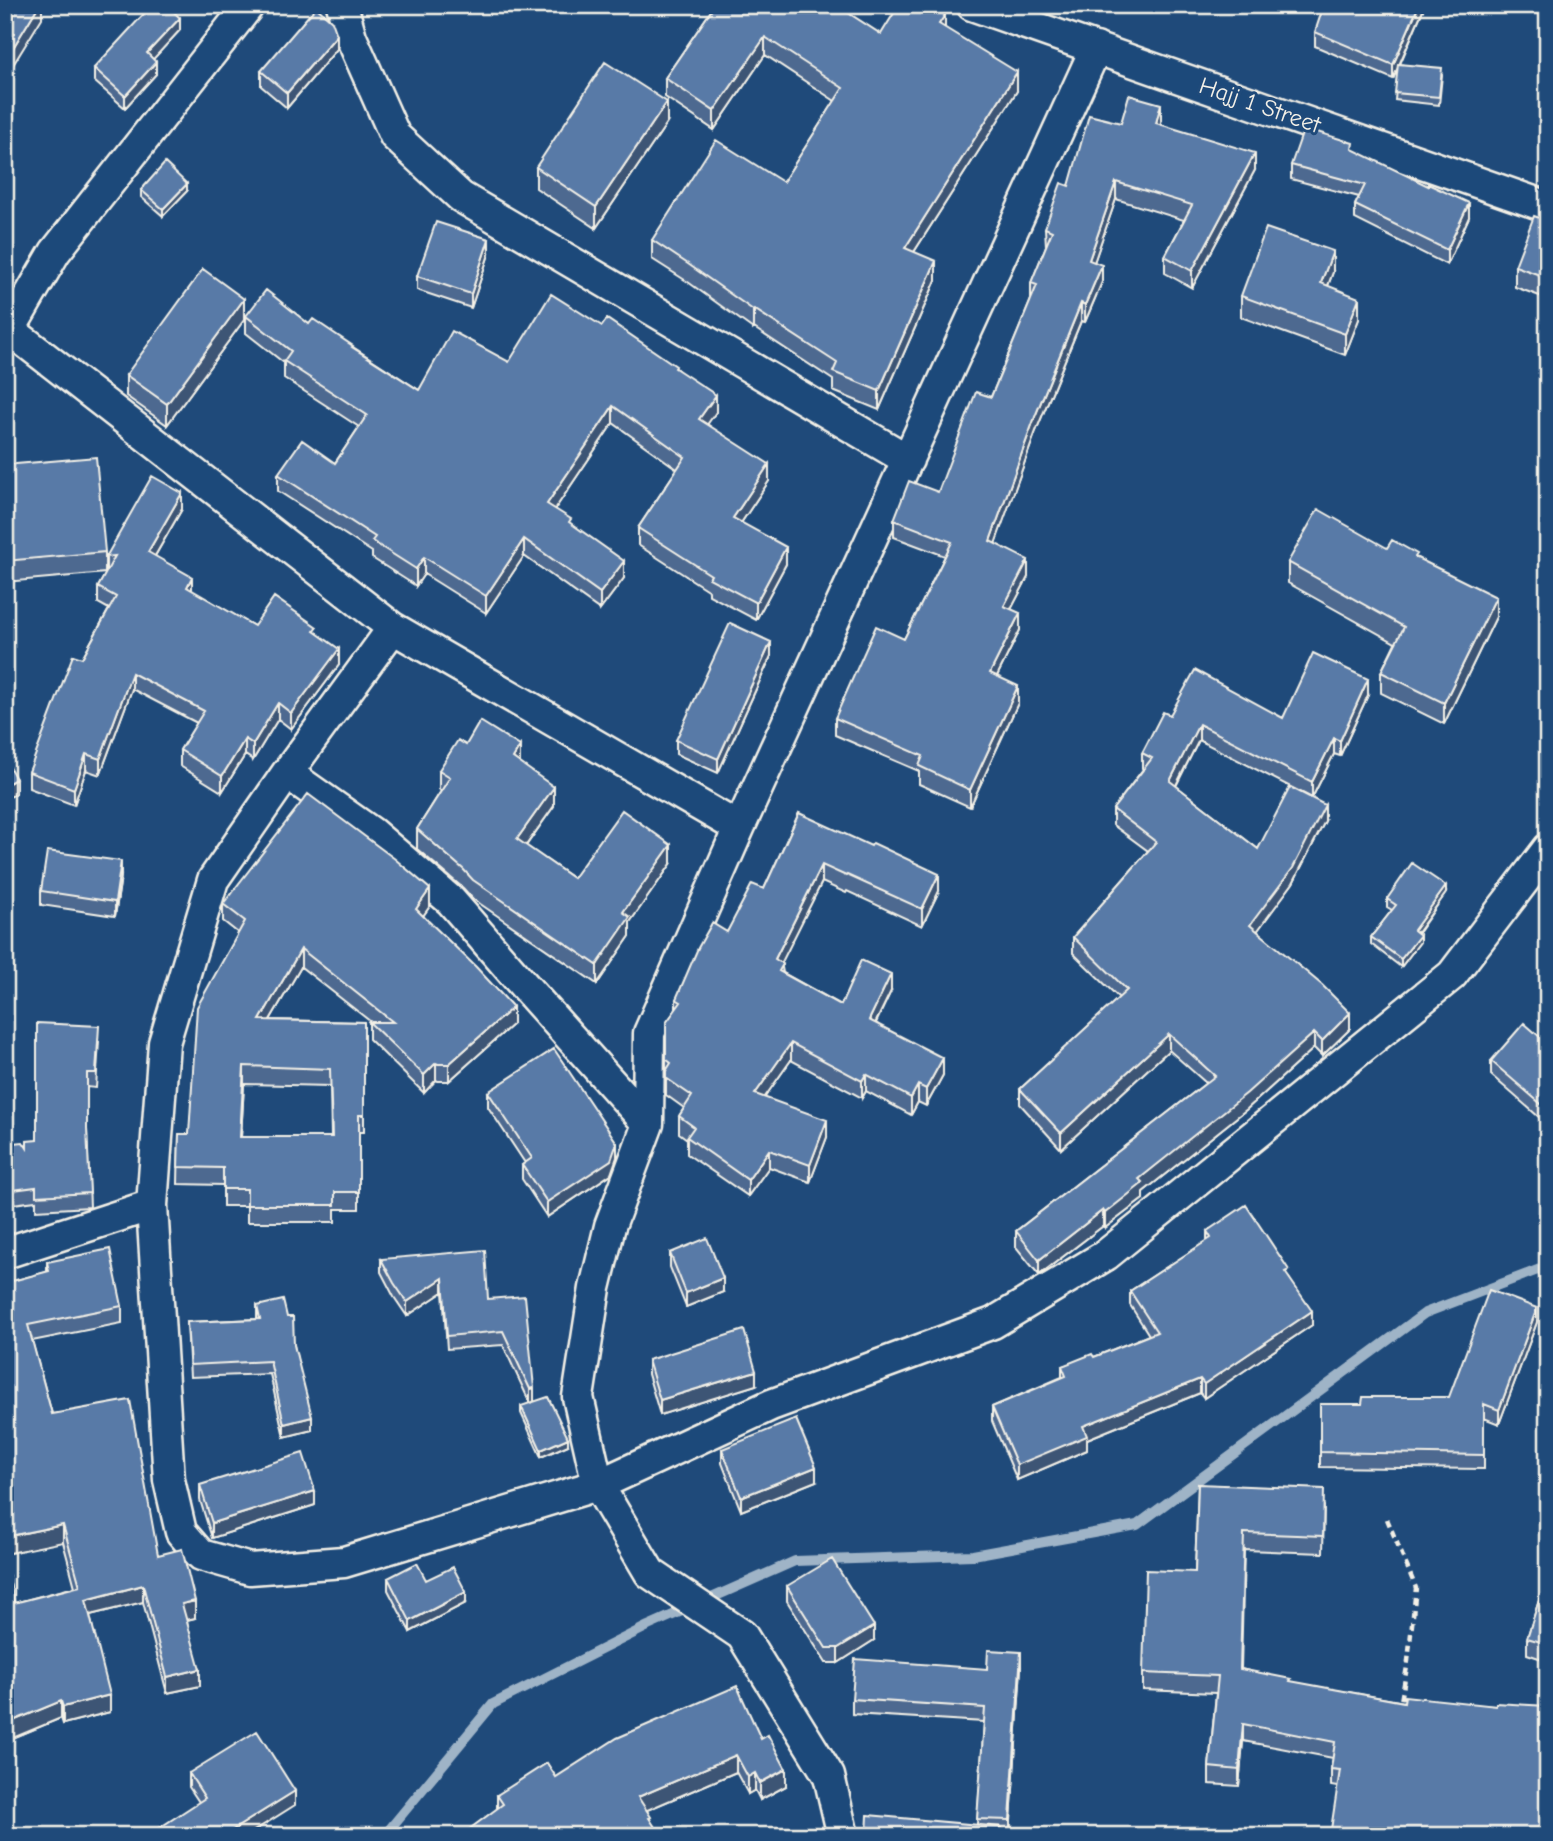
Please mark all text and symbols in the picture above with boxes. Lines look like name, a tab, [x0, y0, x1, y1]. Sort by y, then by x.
street label: Hajj 1 Street	[1196, 71, 1326, 139]

